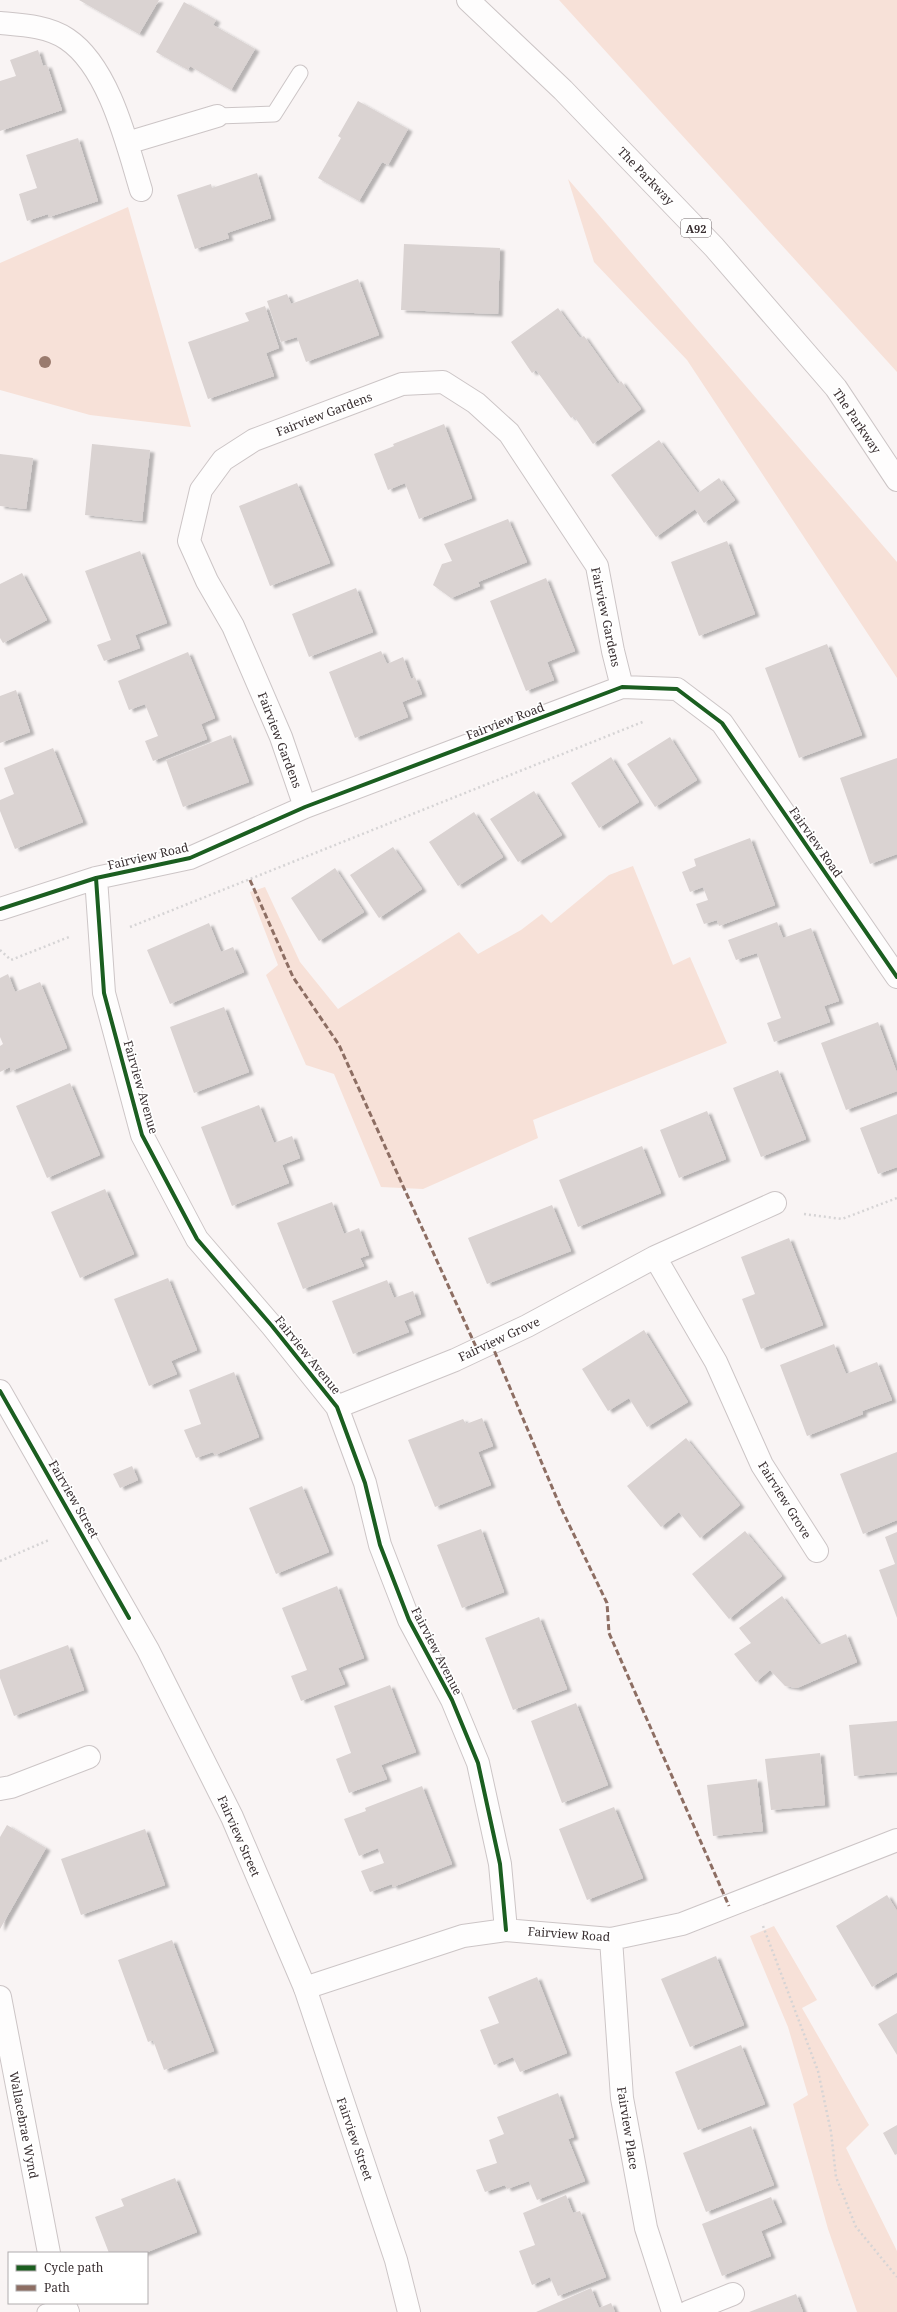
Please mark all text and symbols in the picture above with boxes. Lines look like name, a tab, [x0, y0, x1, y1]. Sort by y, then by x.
street label: The Parkway	[614, 143, 678, 209]
road number: A92	[681, 219, 711, 237]
street label: The Parkway	[829, 385, 885, 457]
street label: Fairview Gardens	[274, 388, 374, 440]
street label: Fairview Gardens	[587, 566, 625, 668]
street label: Fairview Gardens	[254, 690, 306, 790]
street label: Fairview Road	[463, 698, 547, 744]
street label: Fairview Road	[785, 803, 847, 881]
street label: Fairview Road	[106, 838, 191, 874]
street label: Fairview Avenue	[120, 1038, 162, 1136]
street label: Fairview Avenue	[271, 1312, 345, 1398]
street label: Fairview Grove	[456, 1313, 542, 1365]
street label: Fairview Street	[45, 1457, 103, 1541]
street label: Fairview Grove	[754, 1458, 816, 1542]
street label: Fairview Avenue	[408, 1604, 466, 1698]
street label: Fairview Street	[214, 1793, 264, 1879]
street label: Fairview Road	[527, 1923, 611, 1945]
street label: Wallacebrae Wynd	[5, 2070, 43, 2181]
street label: Fairview Place	[613, 2085, 643, 2171]
street label: Fairview Street	[333, 2095, 377, 2183]
legend	[8, 2252, 148, 2304]
text: Cycle path	[44, 2259, 104, 2276]
text: Path	[44, 2279, 70, 2296]

